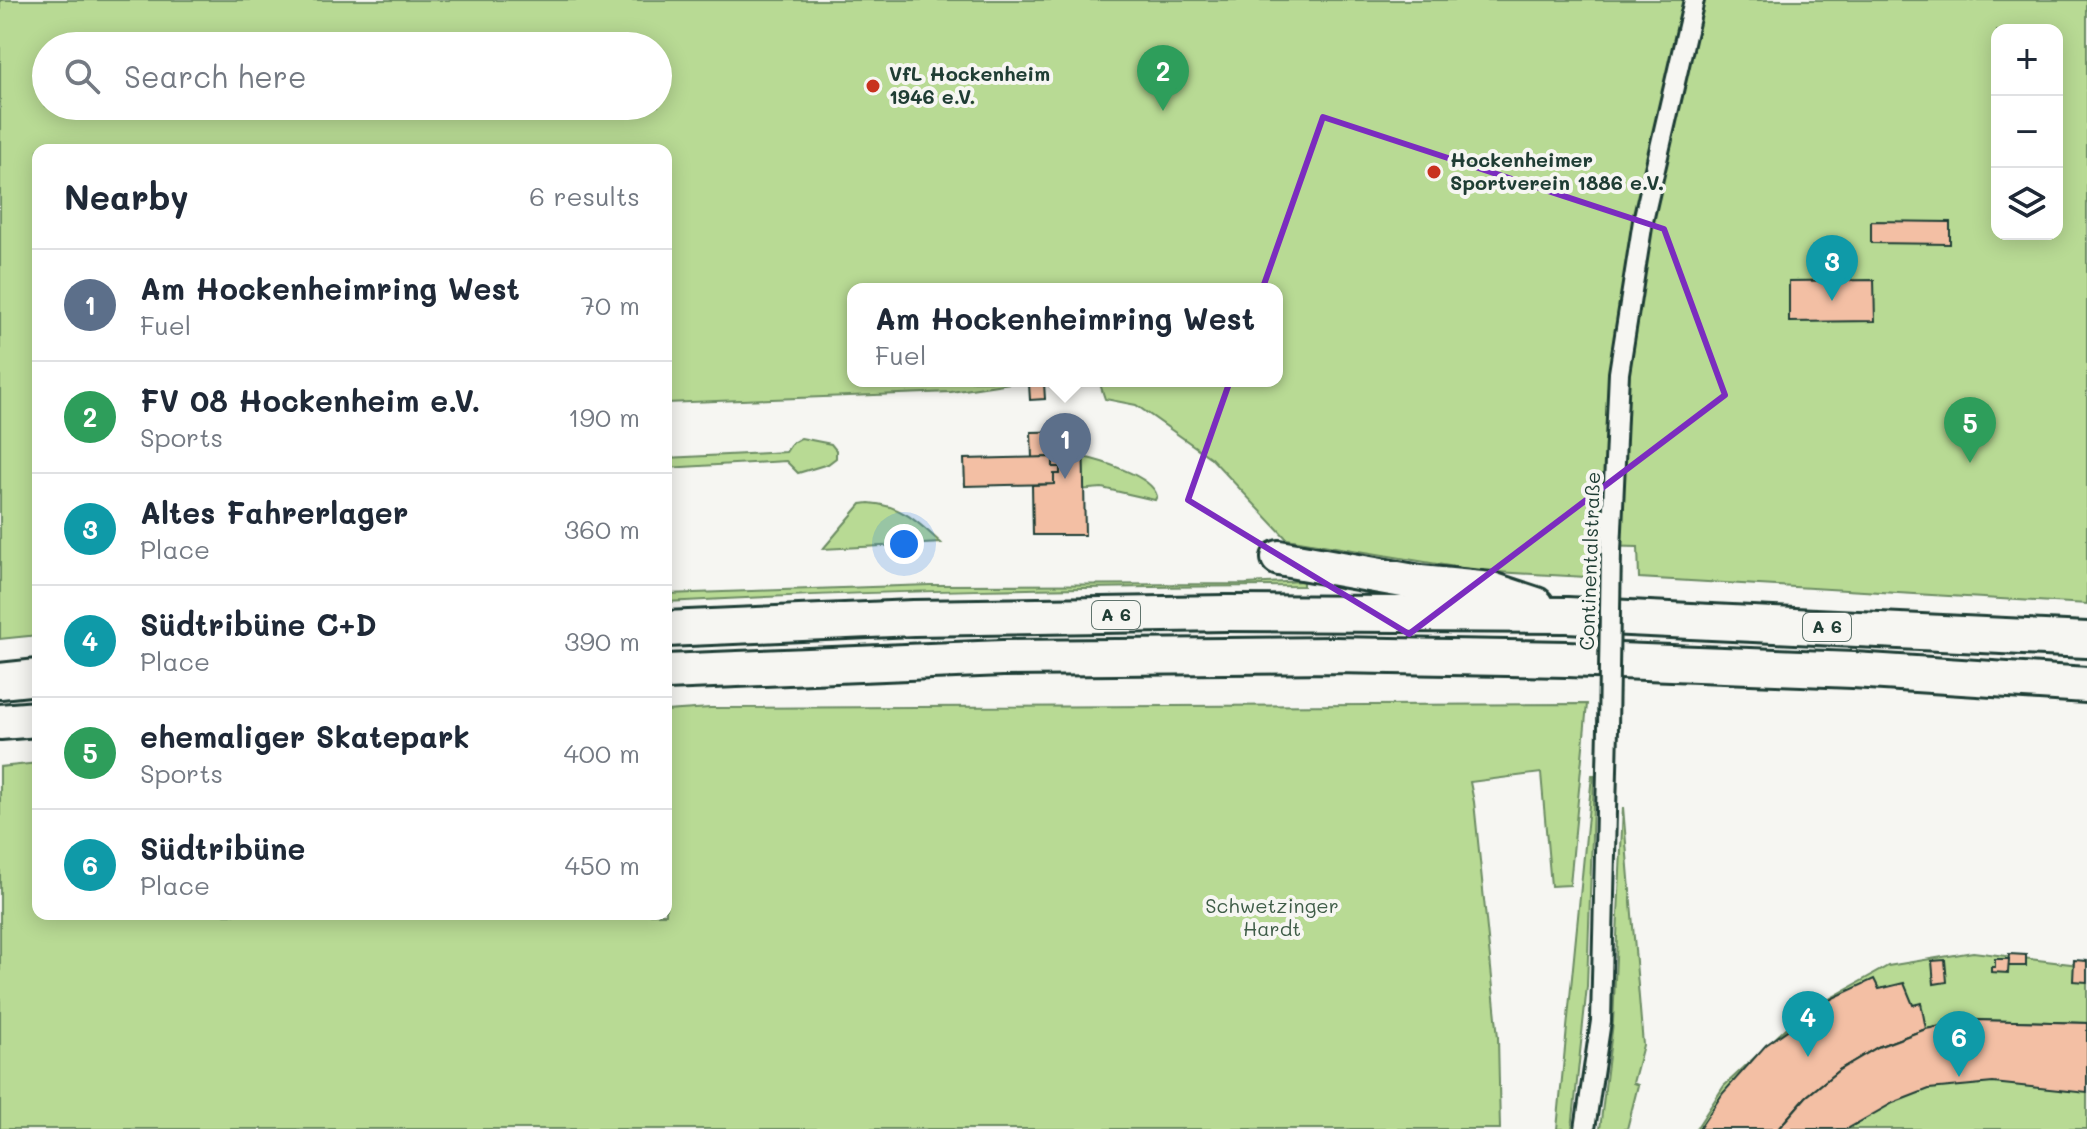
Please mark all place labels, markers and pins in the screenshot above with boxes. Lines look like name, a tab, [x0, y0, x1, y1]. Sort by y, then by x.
pin: 2	[1137, 45, 1189, 111]
place label: VfL Hockenheim 1946 e.V.	[889, 60, 1050, 109]
marker: VfL Hockenheim 1946 e.V.	[864, 77, 882, 95]
place label: Hockenheimer Sportverein 1886 e.V.	[1450, 146, 1664, 195]
marker: Hockenheimer Sportverein 1886 e.V.	[1425, 163, 1443, 181]
pin: 3	[1806, 235, 1858, 301]
pin: 5	[1944, 397, 1996, 463]
pin: 1	[1039, 413, 1091, 479]
pin: 4	[1782, 991, 1834, 1057]
pin: 6	[1933, 1011, 1985, 1077]

